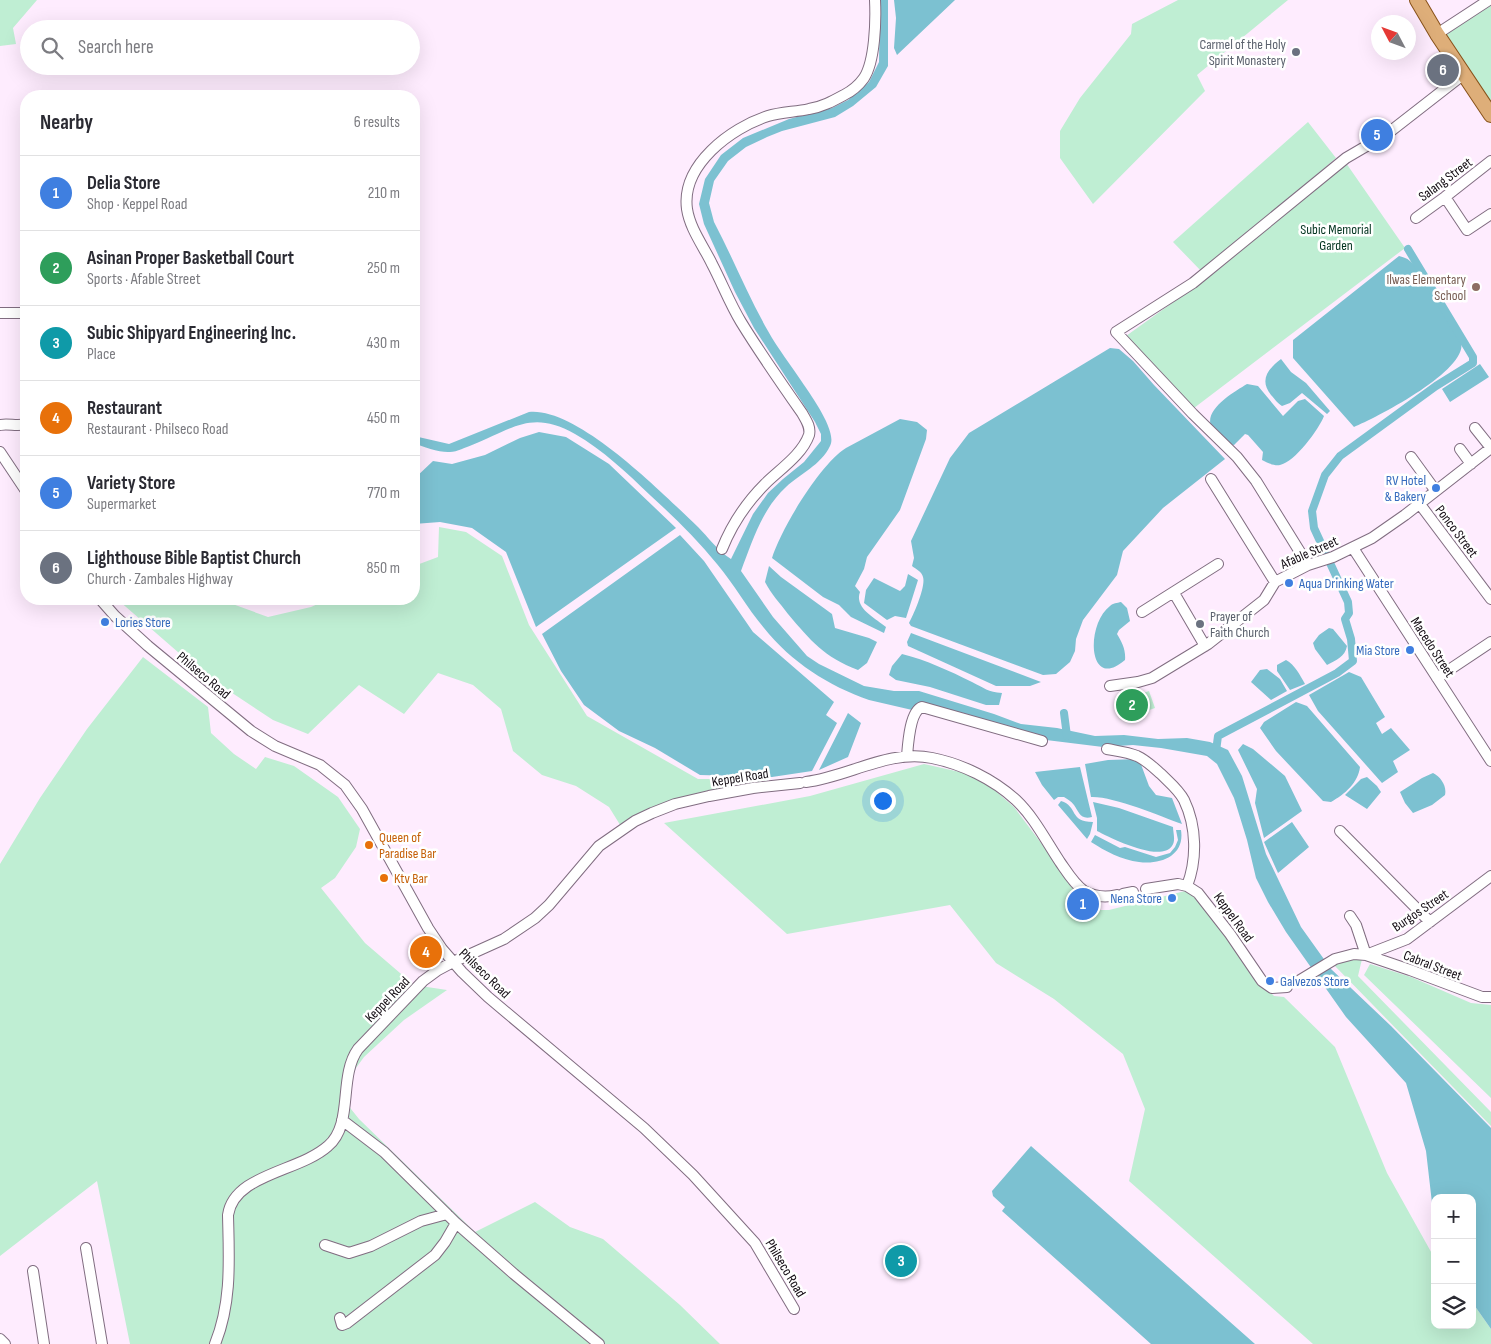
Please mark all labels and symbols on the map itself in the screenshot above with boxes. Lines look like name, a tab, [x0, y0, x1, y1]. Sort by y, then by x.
north arrow	[1371, 15, 1416, 60]
place label: Carmel of the Holy Spirit Monastery	[1200, 36, 1287, 69]
marker: Carmel of the Holy Spirit Monastery	[1290, 46, 1302, 58]
pin: 6	[1427, 51, 1459, 89]
pin: 5	[1361, 116, 1393, 154]
street label: Salang Street	[1415, 154, 1475, 205]
park label: Subic Memorial Garden	[1300, 221, 1372, 254]
place label: Ilwas Elementary School	[1386, 271, 1467, 304]
marker: Ilwas Elementary School	[1470, 281, 1482, 293]
place label: RV Hotel & Bakery	[1385, 472, 1427, 505]
marker: RV Hotel & Bakery	[1430, 482, 1442, 494]
street label: Ponco Street	[1432, 502, 1482, 561]
street label: Afable Street	[1277, 532, 1341, 573]
place label: Aqua Drinking Water	[1298, 575, 1394, 592]
marker: Aqua Drinking Water	[1283, 577, 1295, 589]
place label: Prayer of Faith Church	[1210, 608, 1270, 641]
place label: Lories Store	[115, 614, 171, 631]
street label: Macedo Street	[1407, 614, 1458, 681]
marker: Lories Store	[99, 616, 111, 628]
marker: Prayer of Faith Church	[1194, 618, 1206, 630]
place label: Mia Store	[1356, 642, 1400, 659]
marker: Mia Store	[1404, 644, 1416, 656]
street label: Philseco Road	[173, 648, 234, 703]
pin: 2	[1116, 686, 1148, 724]
street label: Keppel Road	[711, 765, 770, 790]
your location	[870, 788, 896, 814]
place label: Queen of Paradise Bar	[379, 829, 436, 862]
marker: Queen of Paradise Bar	[363, 839, 375, 851]
place label: Ktv Bar	[394, 870, 428, 887]
marker: Ktv Bar	[378, 872, 390, 884]
pin: 1	[1067, 885, 1099, 923]
street label: Burgos Street	[1389, 886, 1452, 935]
street label: Keppel Road	[1210, 889, 1257, 946]
place label: Nena Store	[1110, 890, 1162, 907]
marker: Nena Store	[1166, 892, 1178, 904]
pin: 4	[410, 933, 442, 971]
street label: Philseco Road	[455, 945, 514, 1002]
street label: Cabral Street	[1401, 947, 1464, 984]
street label: Keppel Road	[361, 973, 413, 1026]
place label: Galvezos Store	[1280, 973, 1349, 990]
marker: Galvezos Store	[1264, 975, 1276, 987]
street label: Philseco Road	[762, 1236, 810, 1300]
pin: 3	[885, 1242, 917, 1280]

